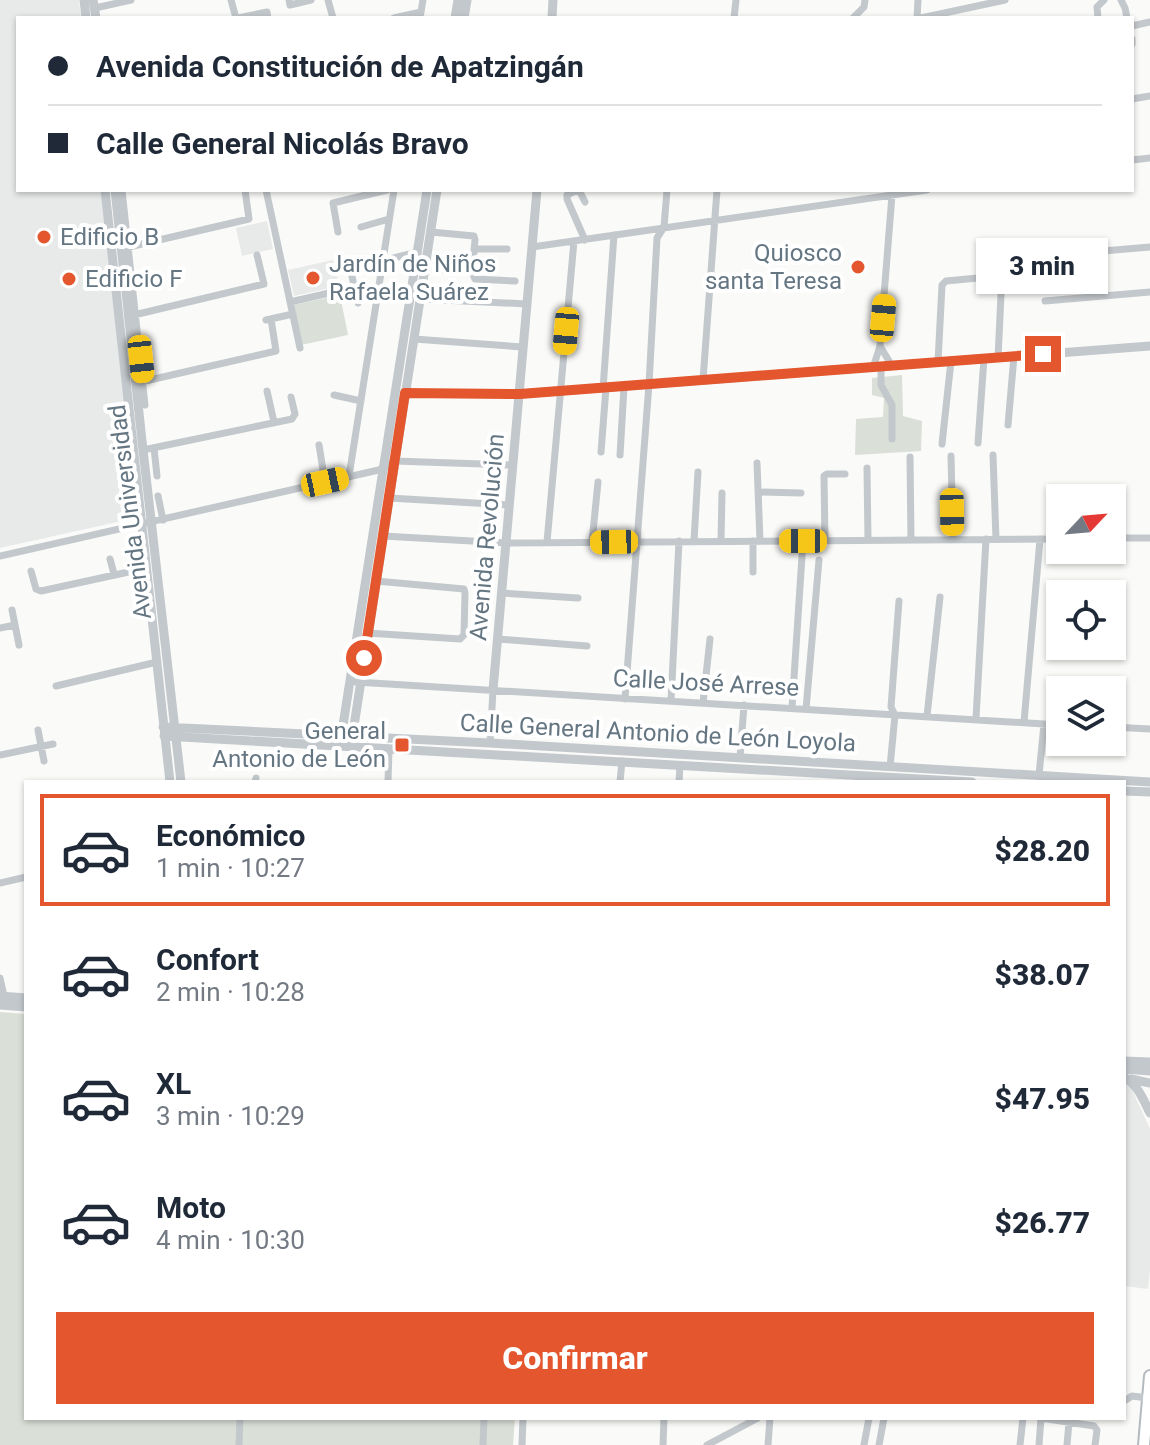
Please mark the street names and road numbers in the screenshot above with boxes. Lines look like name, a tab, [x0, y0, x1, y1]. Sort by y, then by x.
street label: Avenida Universidad	[103, 403, 157, 621]
street label: Avenida Revolución	[464, 432, 510, 642]
street label: Calle José Arrese	[612, 664, 800, 702]
street label: Calle General Antonio de León Loyola	[459, 709, 857, 757]

